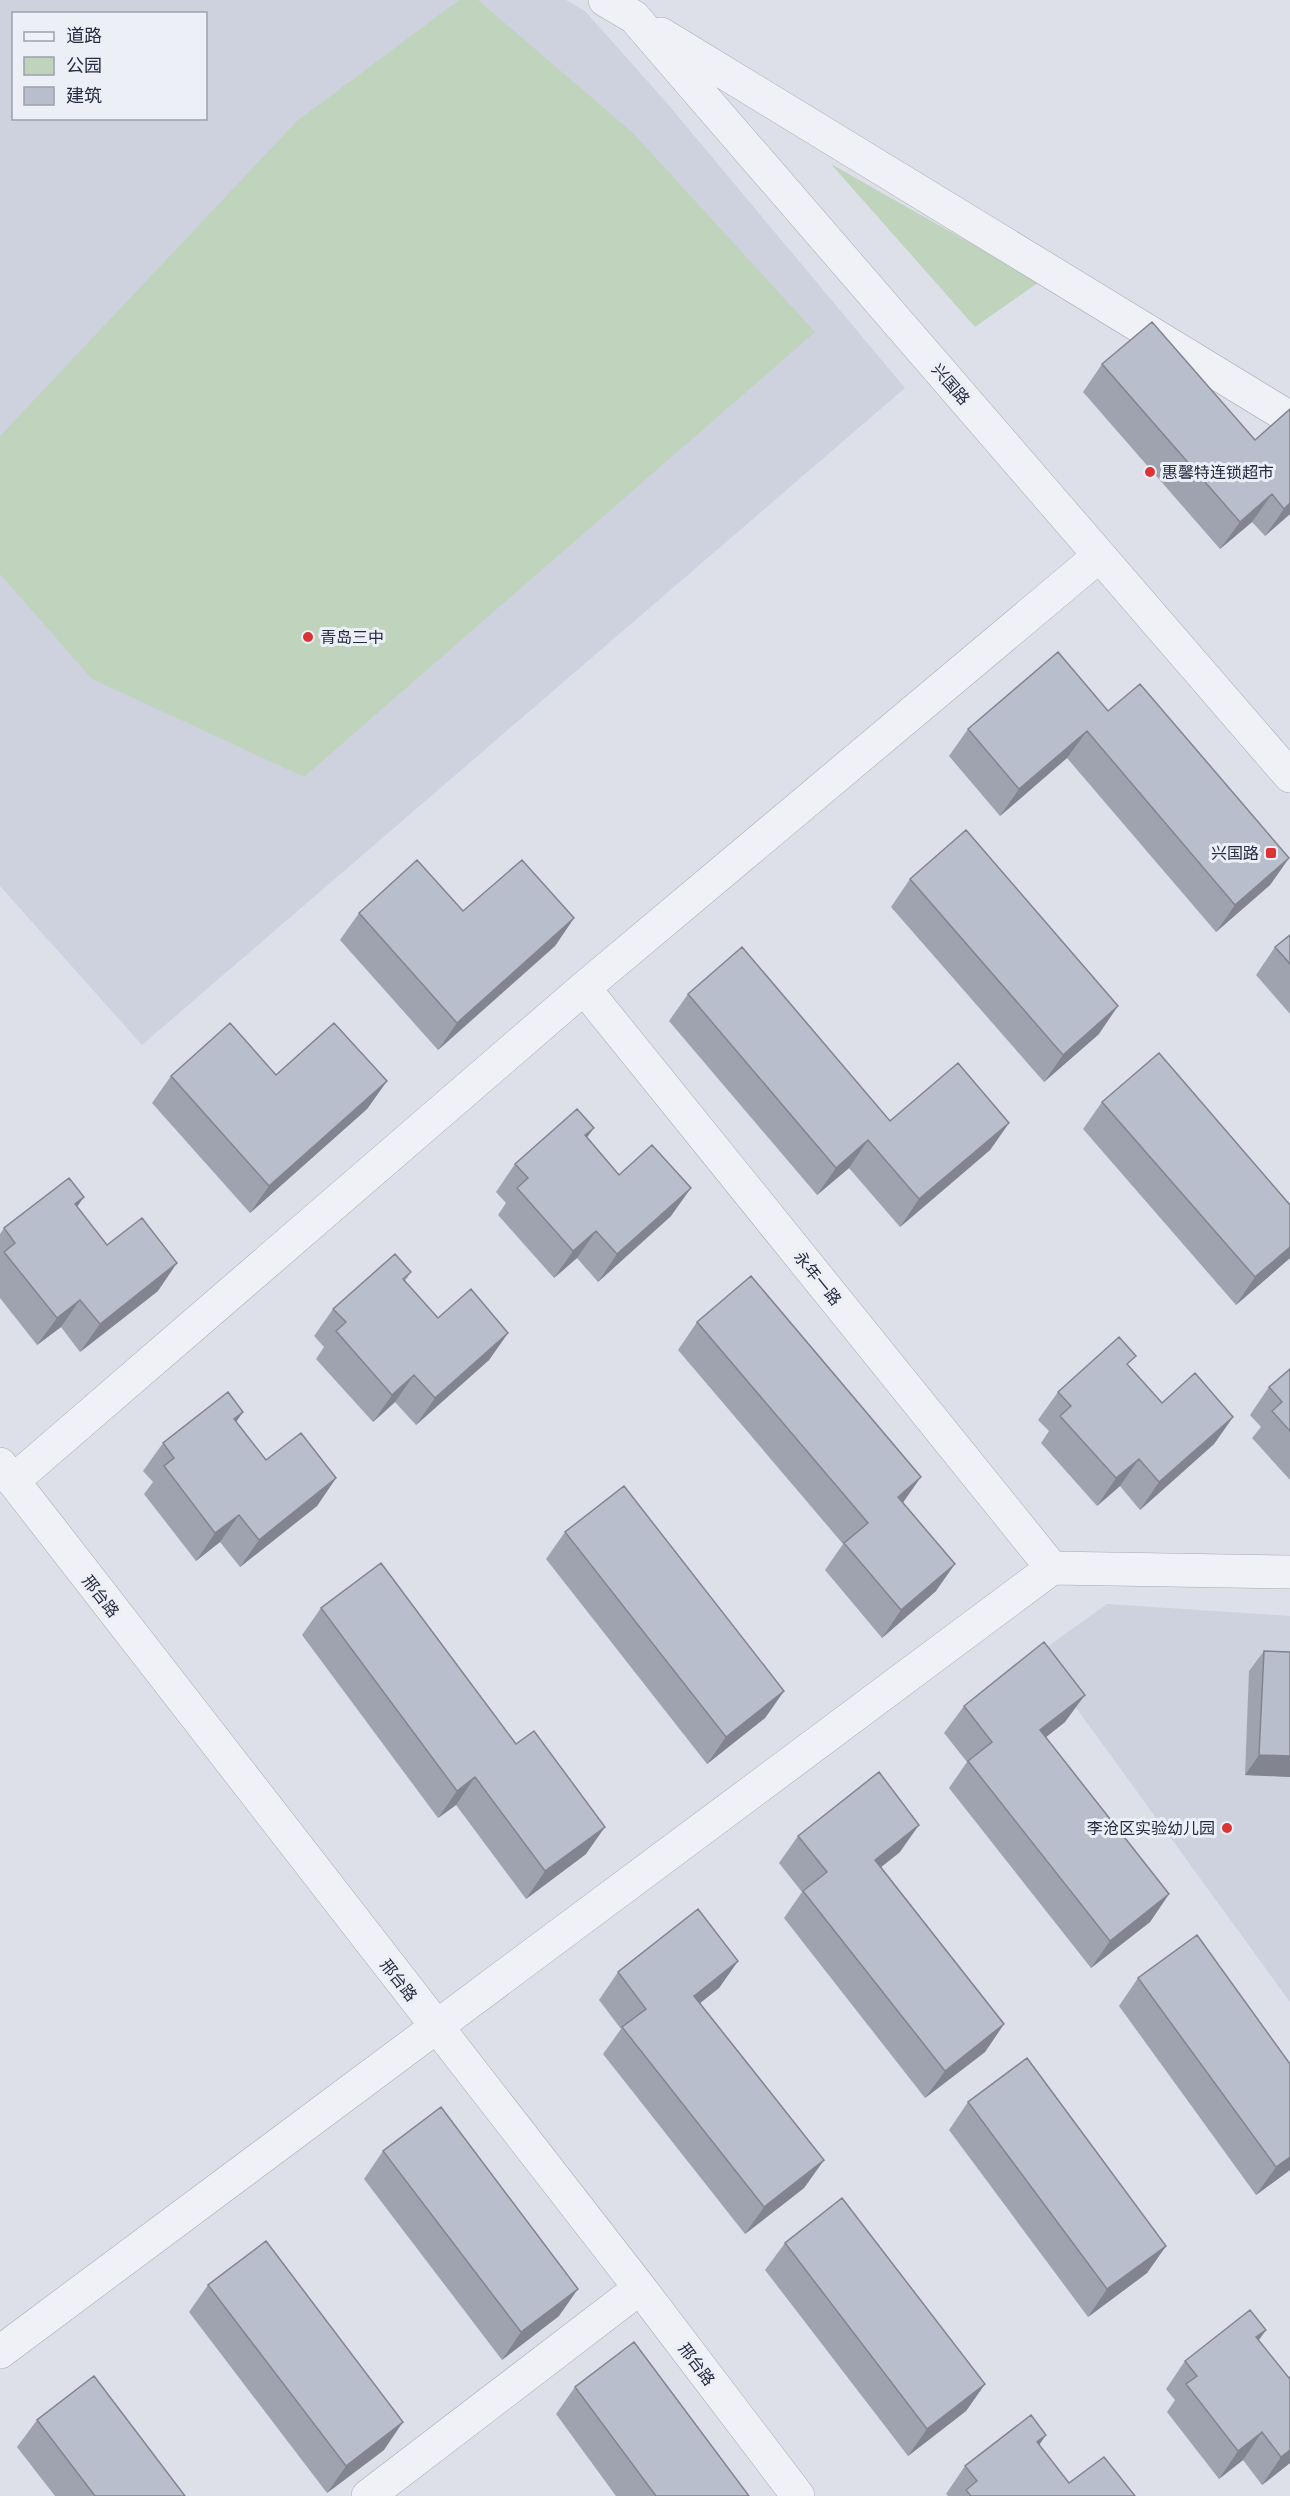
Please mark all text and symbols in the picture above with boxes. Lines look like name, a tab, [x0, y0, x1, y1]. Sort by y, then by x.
legend	[12, 12, 207, 120]
text: 道路	[66, 25, 102, 46]
text: 公园	[66, 55, 102, 76]
text: 建筑	[66, 85, 102, 106]
street label: 兴国路	[928, 360, 974, 409]
place label: 惠馨特连锁超市	[1162, 463, 1274, 482]
marker: 惠馨特连锁超市	[1143, 465, 1157, 479]
place label: 青岛三中	[320, 628, 384, 647]
marker: 青岛三中	[301, 630, 315, 644]
place label: 兴国路	[1211, 844, 1259, 863]
marker: 兴国路	[1264, 846, 1278, 860]
street label: 永年一路	[790, 1247, 845, 1309]
street label: 邢台路	[78, 1572, 123, 1621]
place label: 李沧区实验幼儿园	[1087, 1819, 1215, 1838]
marker: 李沧区实验幼儿园	[1220, 1821, 1234, 1835]
street label: 邢台路	[376, 1956, 421, 2005]
street label: 邢台路	[675, 2339, 719, 2389]

